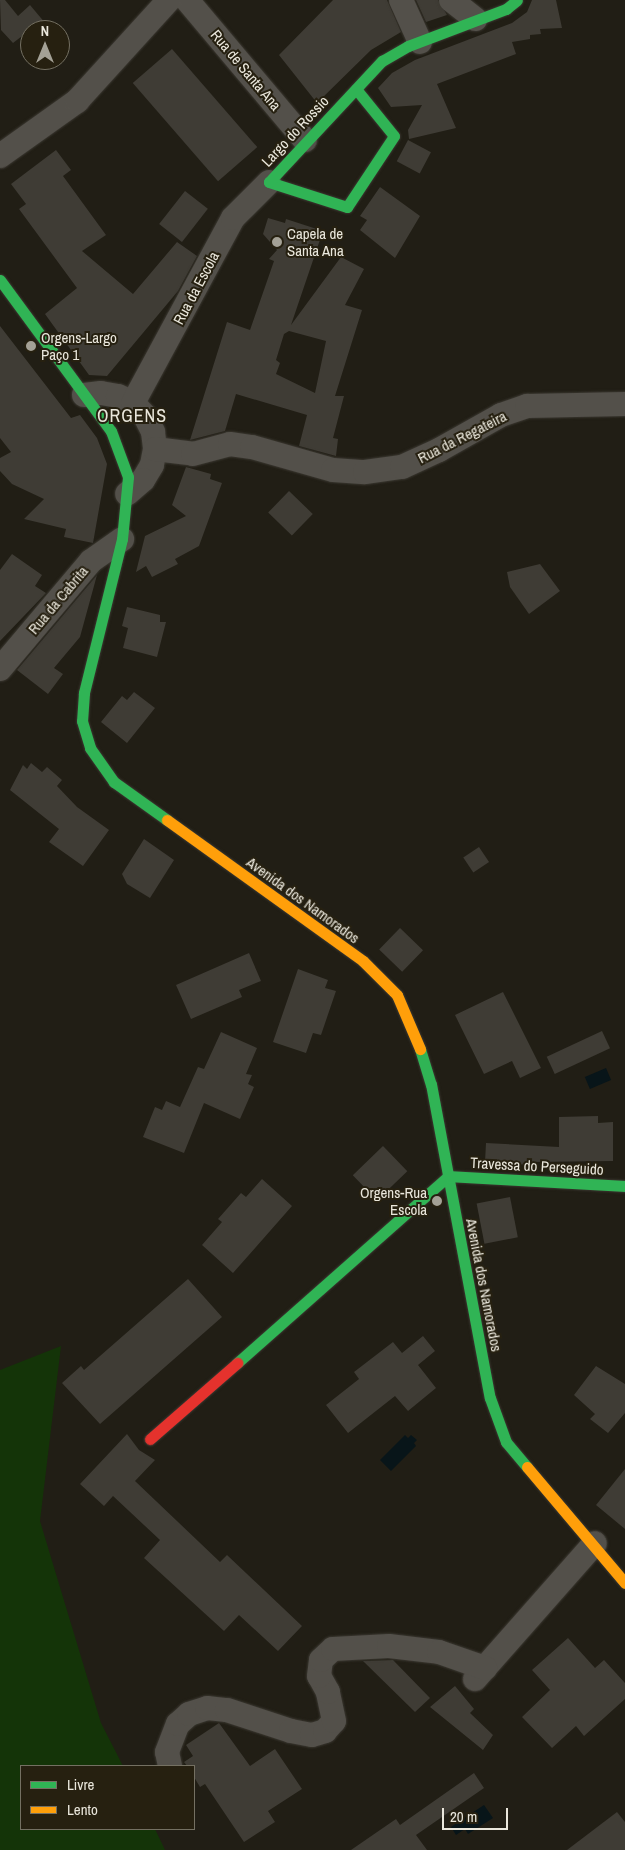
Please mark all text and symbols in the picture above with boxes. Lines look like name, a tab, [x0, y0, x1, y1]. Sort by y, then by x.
north arrow	[20, 20, 70, 70]
text: N	[41, 22, 49, 40]
street label: Rua de Santa Ana	[207, 26, 285, 114]
street label: Largo do Rossio	[258, 92, 332, 170]
place label: Capela de Santa Ana	[287, 224, 344, 259]
marker: Capela de Santa Ana	[271, 236, 283, 248]
street label: Rua da Escola	[169, 248, 223, 328]
place label: Orgens-Largo Paço 1	[41, 328, 117, 363]
marker: Orgens-Largo Paço 1	[25, 340, 37, 352]
district label: ORGENS	[96, 405, 168, 427]
street label: Rua da Regateira	[415, 407, 509, 467]
street label: Rua da Cabrita	[24, 562, 92, 638]
street label: Avenida dos Namorados	[243, 853, 363, 947]
street label: Travessa do Perseguido	[470, 1154, 604, 1178]
place label: Orgens-Rua Escola	[360, 1183, 427, 1218]
marker: Orgens-Rua Escola	[431, 1195, 443, 1207]
street label: Avenida dos Namorados	[462, 1217, 506, 1353]
legend	[20, 1765, 195, 1830]
text: Livre	[67, 1774, 94, 1795]
scale bar	[445, 1798, 511, 1830]
text: Lento	[67, 1799, 98, 1820]
text: 20 m	[450, 1806, 477, 1827]

